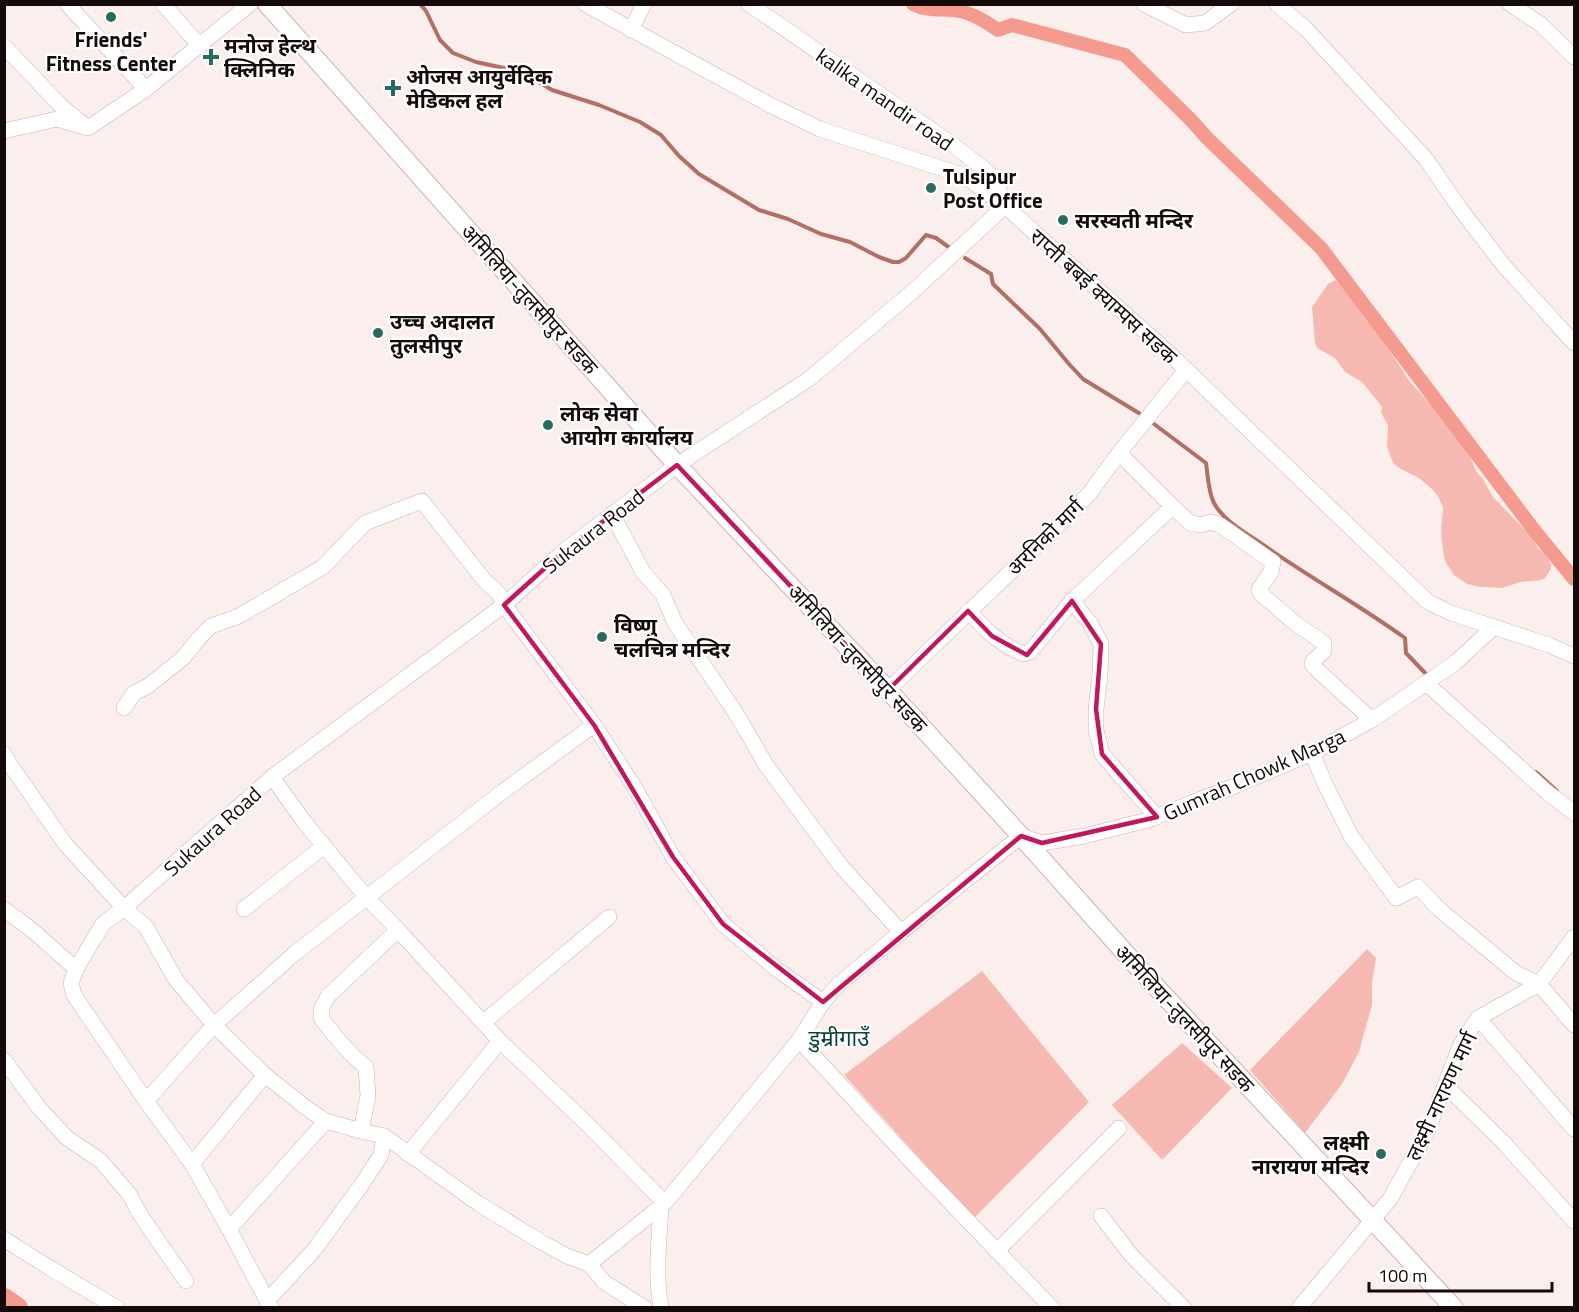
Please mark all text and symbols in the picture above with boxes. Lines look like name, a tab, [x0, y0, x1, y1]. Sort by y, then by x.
marker: Friends' Fitness Center	[104, 10, 118, 24]
place label: Friends' Fitness Center	[46, 23, 177, 79]
place label: मनोज हेल्थ क्लिनिक	[224, 29, 317, 85]
street label: kalika mandir road	[810, 39, 960, 159]
marker: मनोज हेल्थ क्लिनिक	[202, 48, 220, 66]
place label: ओजस आयुर्वेदिक मेडिकल हल	[406, 60, 553, 116]
marker: ओजस आयुर्वेदिक मेडिकल हल	[384, 79, 402, 97]
place label: Tulsipur Post Office	[943, 160, 1043, 216]
marker: Tulsipur Post Office	[924, 181, 938, 195]
place label: सरस्वती मन्दिर	[1075, 204, 1194, 236]
marker: सरस्वती मन्दिर	[1056, 213, 1070, 227]
street label: अमिलिया-तुलसीपुर सडक	[454, 217, 607, 382]
street label: राप्ती बबई क्याम्पस सडक	[1023, 221, 1186, 372]
place label: उच्च अदालत तुलसीपुर	[390, 305, 495, 361]
marker: उच्च अदालत तुलसीपुर	[371, 326, 385, 340]
place label: लोक सेवा आयोग कार्यालय	[560, 397, 694, 453]
marker: लोक सेवा आयोग कार्यालय	[541, 418, 555, 432]
street label: Sukaura Road	[535, 481, 651, 581]
street label: अरनिको मार्ग	[999, 490, 1092, 583]
street label: अमिलिया-तुलसीपुर सडक	[780, 576, 936, 740]
place label: विष्णु चलचित्र मन्दिर	[614, 609, 731, 665]
marker: विष्णु चलचित्र मन्दिर	[595, 630, 609, 644]
street label: Gumrah Chowk Marga	[1158, 719, 1351, 829]
street label: Sukaura Road	[156, 778, 268, 884]
street label: अमिलिया-तुलसीपुर सडक	[1107, 936, 1263, 1100]
district label: डुम्रीगाउँ	[808, 1021, 870, 1055]
street label: लक्ष्मी नारायण मार्ग	[1397, 1025, 1485, 1166]
place label: लक्ष्मी नारायण मन्दिर	[1252, 1126, 1370, 1182]
marker: लक्ष्मी नारायण मन्दिर	[1374, 1147, 1388, 1161]
scale bar	[1369, 1255, 1552, 1293]
text: 100 m	[1378, 1262, 1427, 1289]

